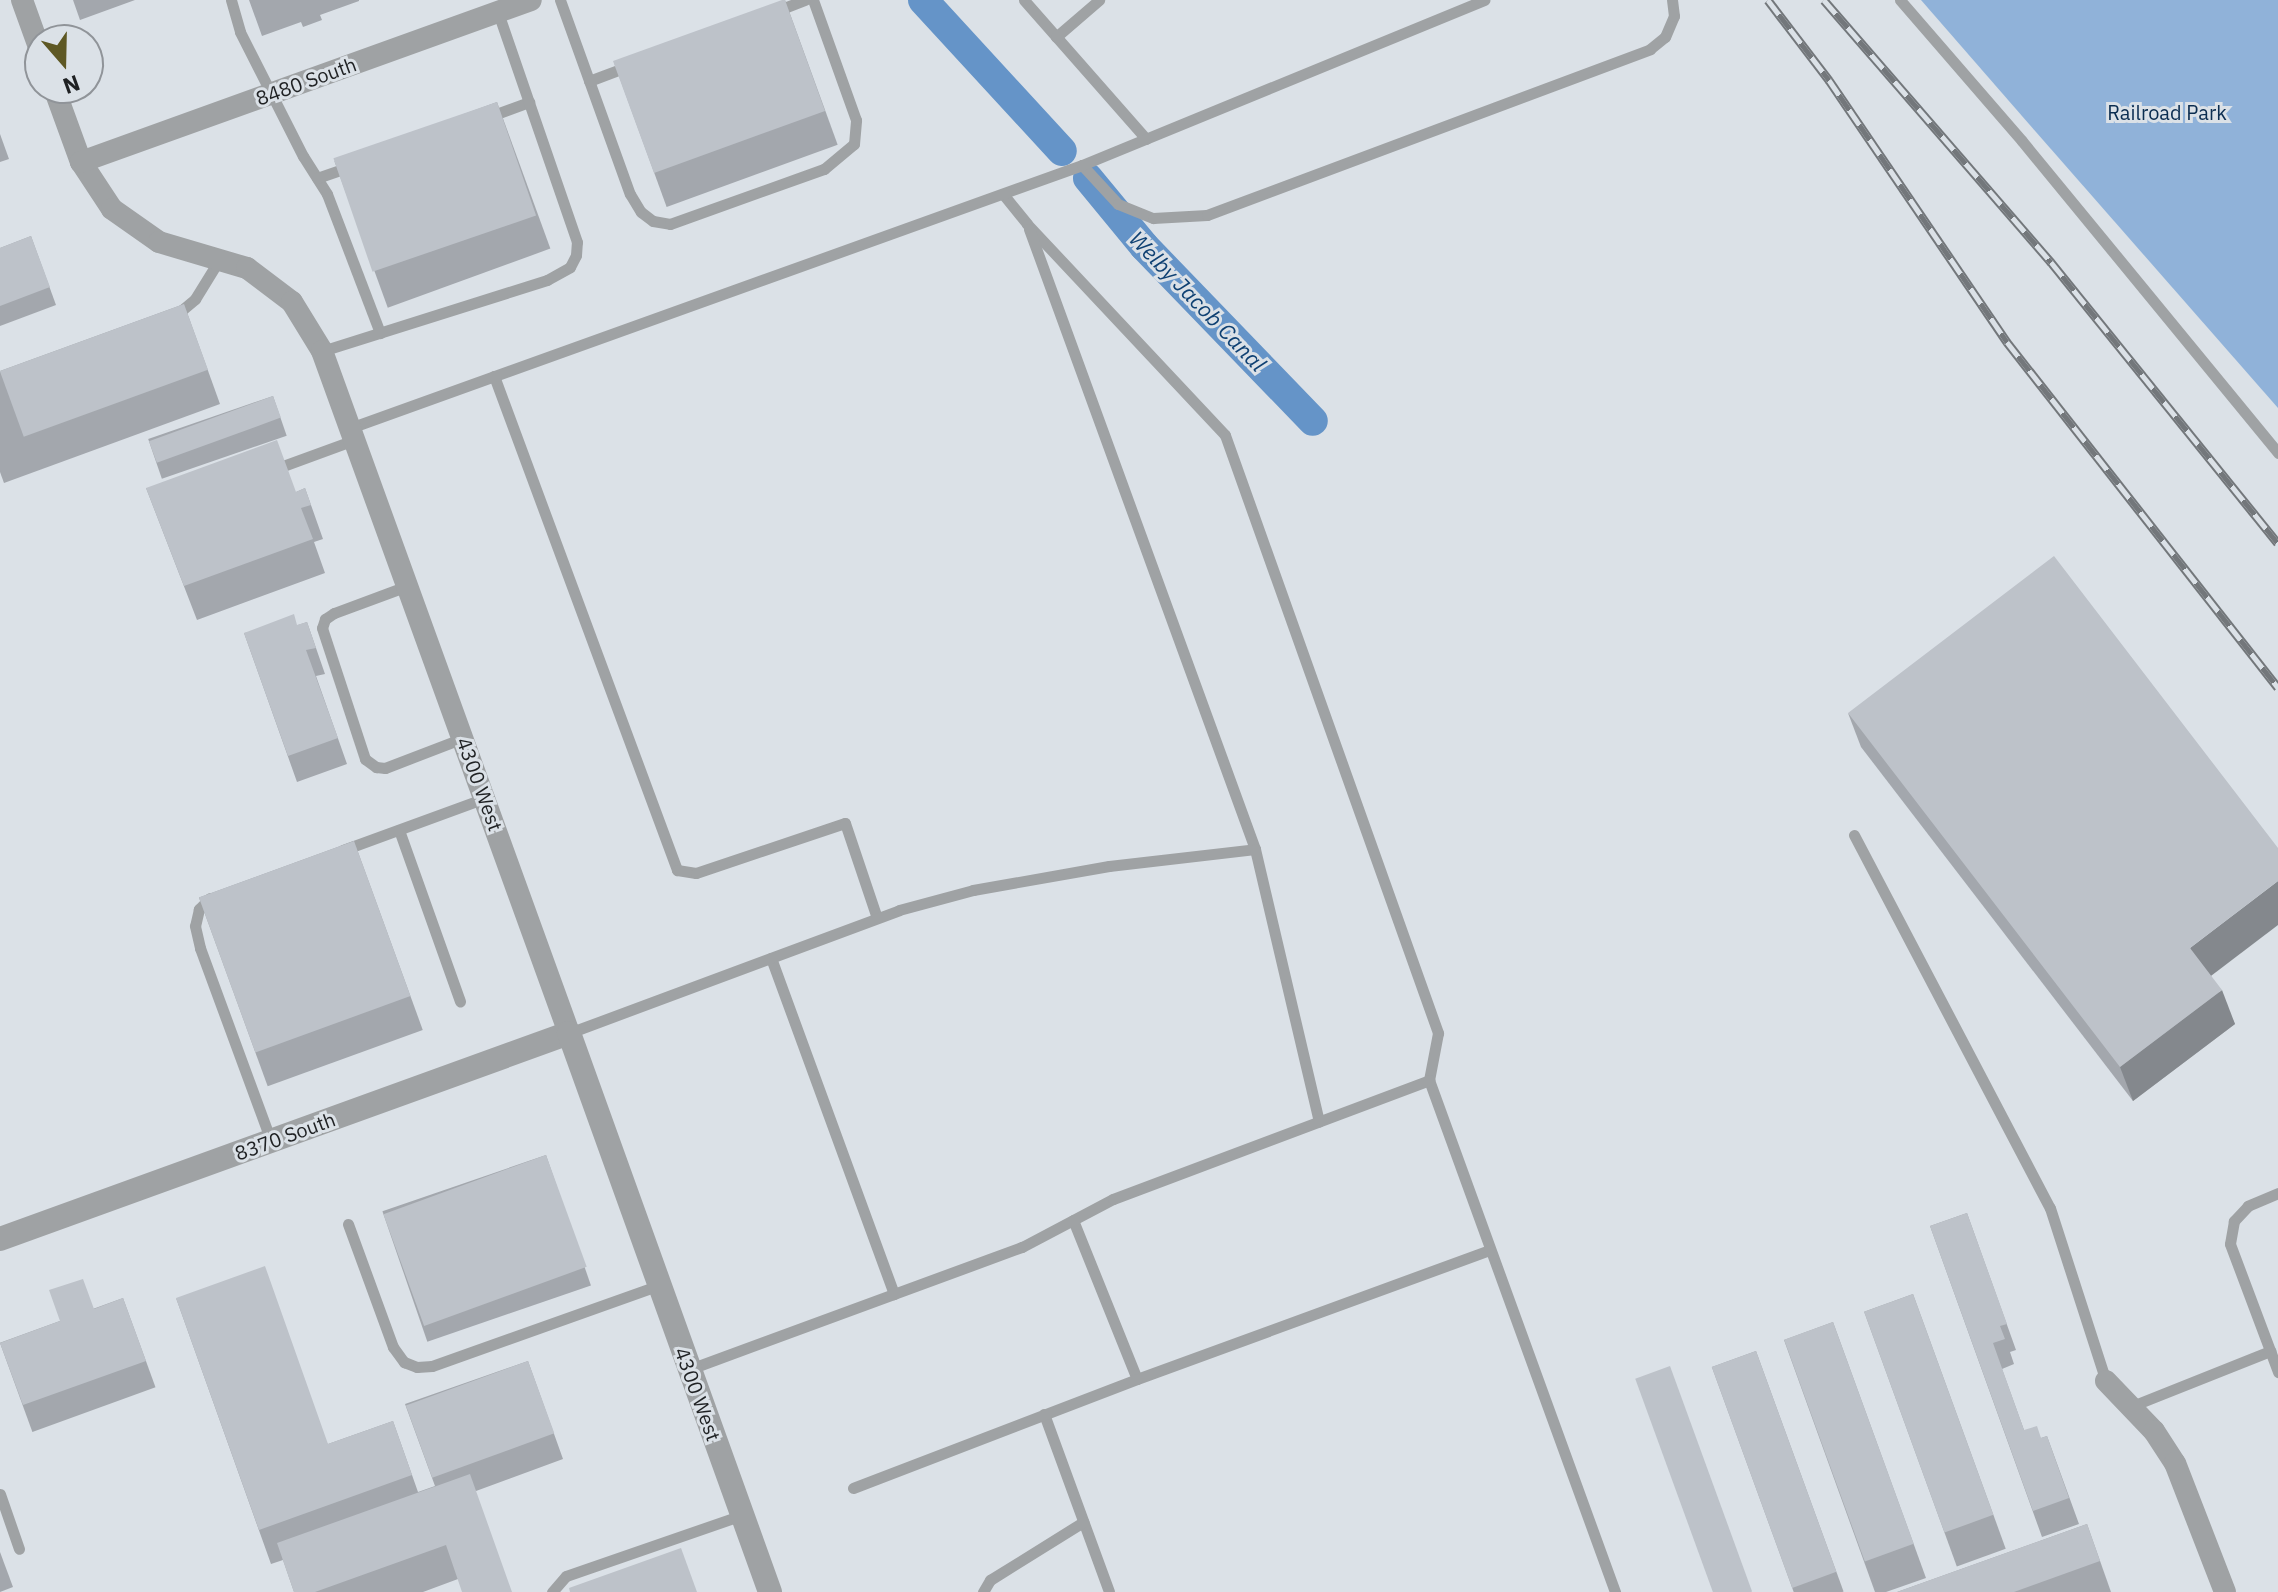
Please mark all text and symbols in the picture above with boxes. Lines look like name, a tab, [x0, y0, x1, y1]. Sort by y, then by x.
north arrow	[24, 24, 104, 104]
street label: 8480 South	[252, 52, 360, 110]
text: N	[59, 69, 84, 101]
park label: Railroad Park	[2107, 100, 2227, 124]
water label: Welby Jacob Canal	[1124, 225, 1272, 377]
street label: 4300 West	[452, 734, 508, 834]
street label: 8370 South	[231, 1107, 339, 1165]
street label: 4300 West	[670, 1344, 726, 1444]

